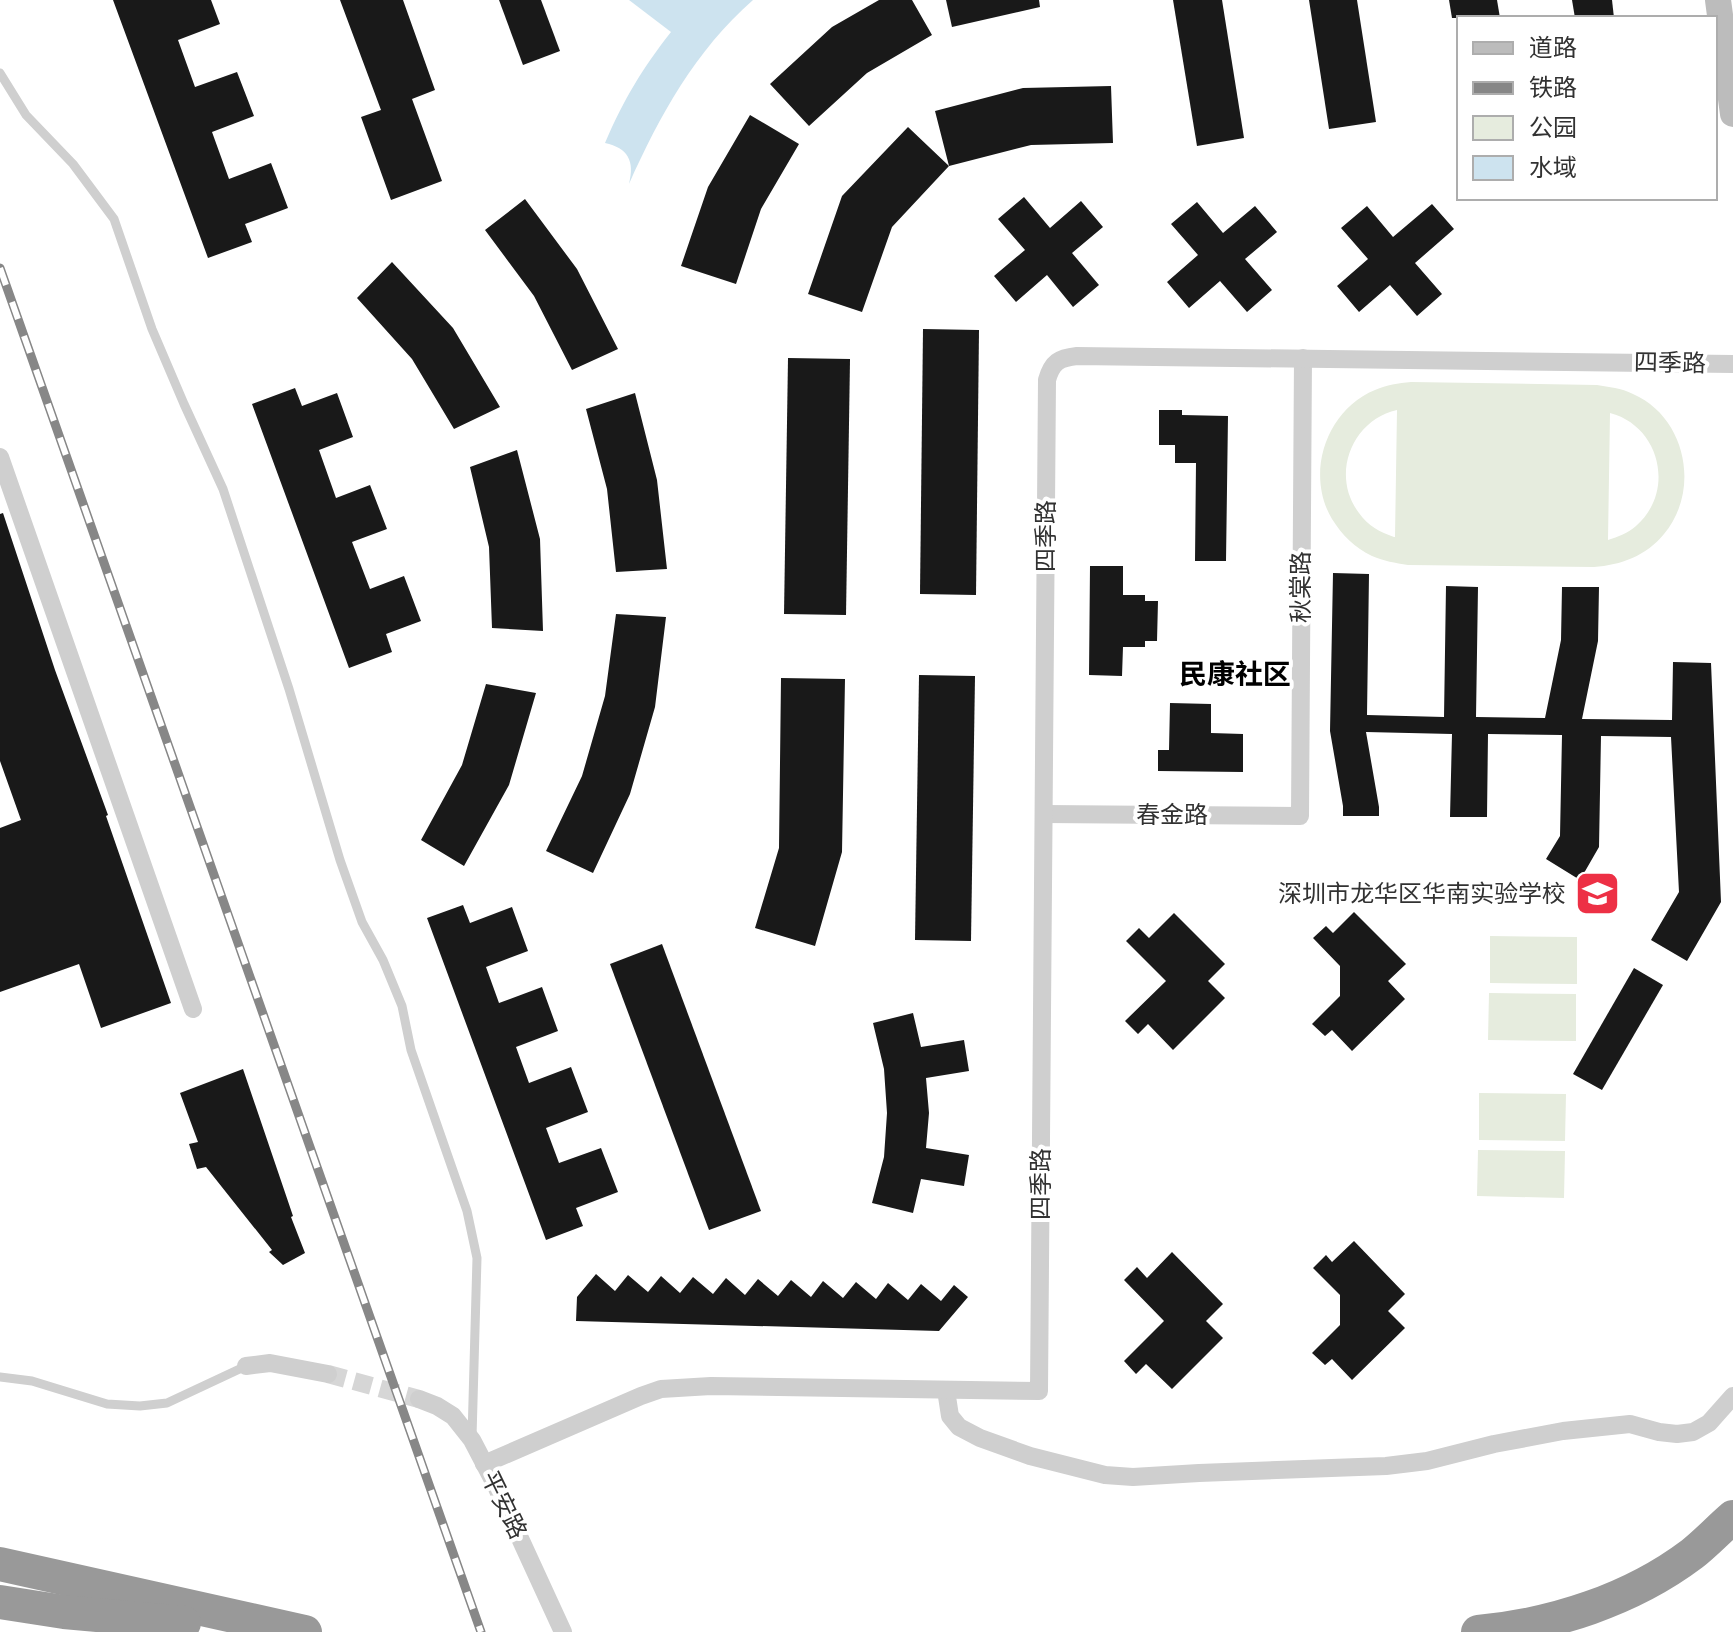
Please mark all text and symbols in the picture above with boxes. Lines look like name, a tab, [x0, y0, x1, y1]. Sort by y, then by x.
legend	[1457, 16, 1717, 200]
text: 道路	[1529, 33, 1577, 62]
text: 铁路	[1529, 73, 1577, 102]
text: 公园	[1529, 113, 1577, 142]
text: 水域	[1529, 153, 1577, 182]
street label: 四季路	[1634, 347, 1706, 378]
street label: 四季路	[1031, 500, 1060, 572]
street label: 秋棠路	[1286, 551, 1315, 623]
district label: 民康社区	[1179, 657, 1291, 691]
street label: 春金路	[1136, 800, 1208, 829]
school or university icon: 深圳市龙华区华南实验学校	[1573, 870, 1621, 918]
place label: 深圳市龙华区华南实验学校	[1278, 879, 1566, 908]
street label: 四季路	[1026, 1148, 1055, 1220]
street label: 平安路	[476, 1466, 533, 1543]

